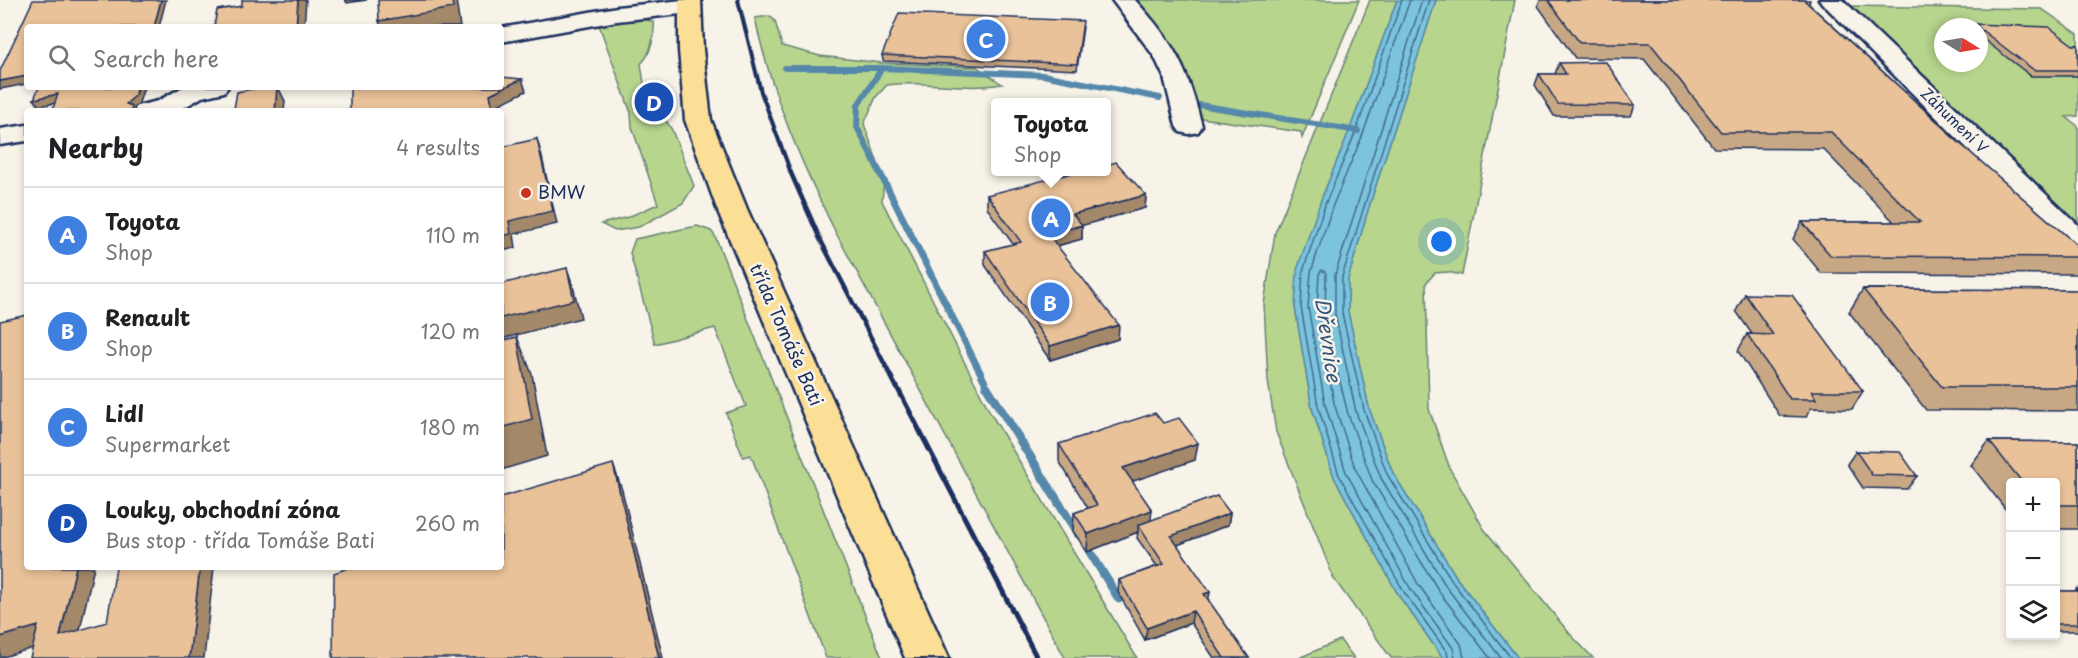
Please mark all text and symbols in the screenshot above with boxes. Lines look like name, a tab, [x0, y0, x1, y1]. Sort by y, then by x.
pin: C	[966, 16, 1006, 62]
north arrow	[1934, 18, 1988, 72]
search box	[24, 24, 504, 90]
icon: search	[45, 41, 78, 74]
text: Search here	[93, 41, 219, 74]
pin: D	[634, 80, 674, 124]
street label: Záhumení V	[1916, 82, 1995, 159]
popup	[991, 98, 1111, 176]
text: Toyota	[1013, 106, 1089, 139]
text: Nearby	[48, 128, 143, 167]
text: 4 results	[396, 132, 480, 162]
text: Shop	[1013, 139, 1061, 169]
place label: BMW	[538, 178, 586, 205]
marker: BMW	[519, 186, 533, 200]
pin: A	[1032, 196, 1070, 240]
text: Toyota	[105, 204, 180, 237]
text: A	[60, 220, 75, 250]
text: 110 m	[426, 220, 480, 250]
your location	[1427, 227, 1456, 256]
text: Shop	[105, 237, 153, 267]
street label: třída Tomáše Bati	[744, 259, 831, 410]
pin: B	[1030, 280, 1070, 324]
water label: Dřevnice	[1308, 296, 1350, 385]
text: Renault	[105, 300, 190, 333]
text: B	[61, 316, 74, 346]
text: 120 m	[421, 316, 480, 346]
text: Shop	[105, 333, 153, 363]
text: Lidl	[105, 396, 144, 429]
text: C	[60, 412, 75, 442]
text: 180 m	[420, 412, 480, 442]
text: Supermarket	[105, 429, 231, 459]
map controls	[2006, 478, 2060, 640]
button: +	[2006, 478, 2060, 532]
text: Louky, obchodní zóna	[105, 492, 340, 525]
text: D	[60, 508, 75, 538]
text: 260 m	[415, 508, 480, 538]
text: Bus stop · třída Tomáše Bati	[105, 525, 375, 555]
button: −	[2006, 532, 2060, 586]
button: layers	[2006, 586, 2060, 640]

